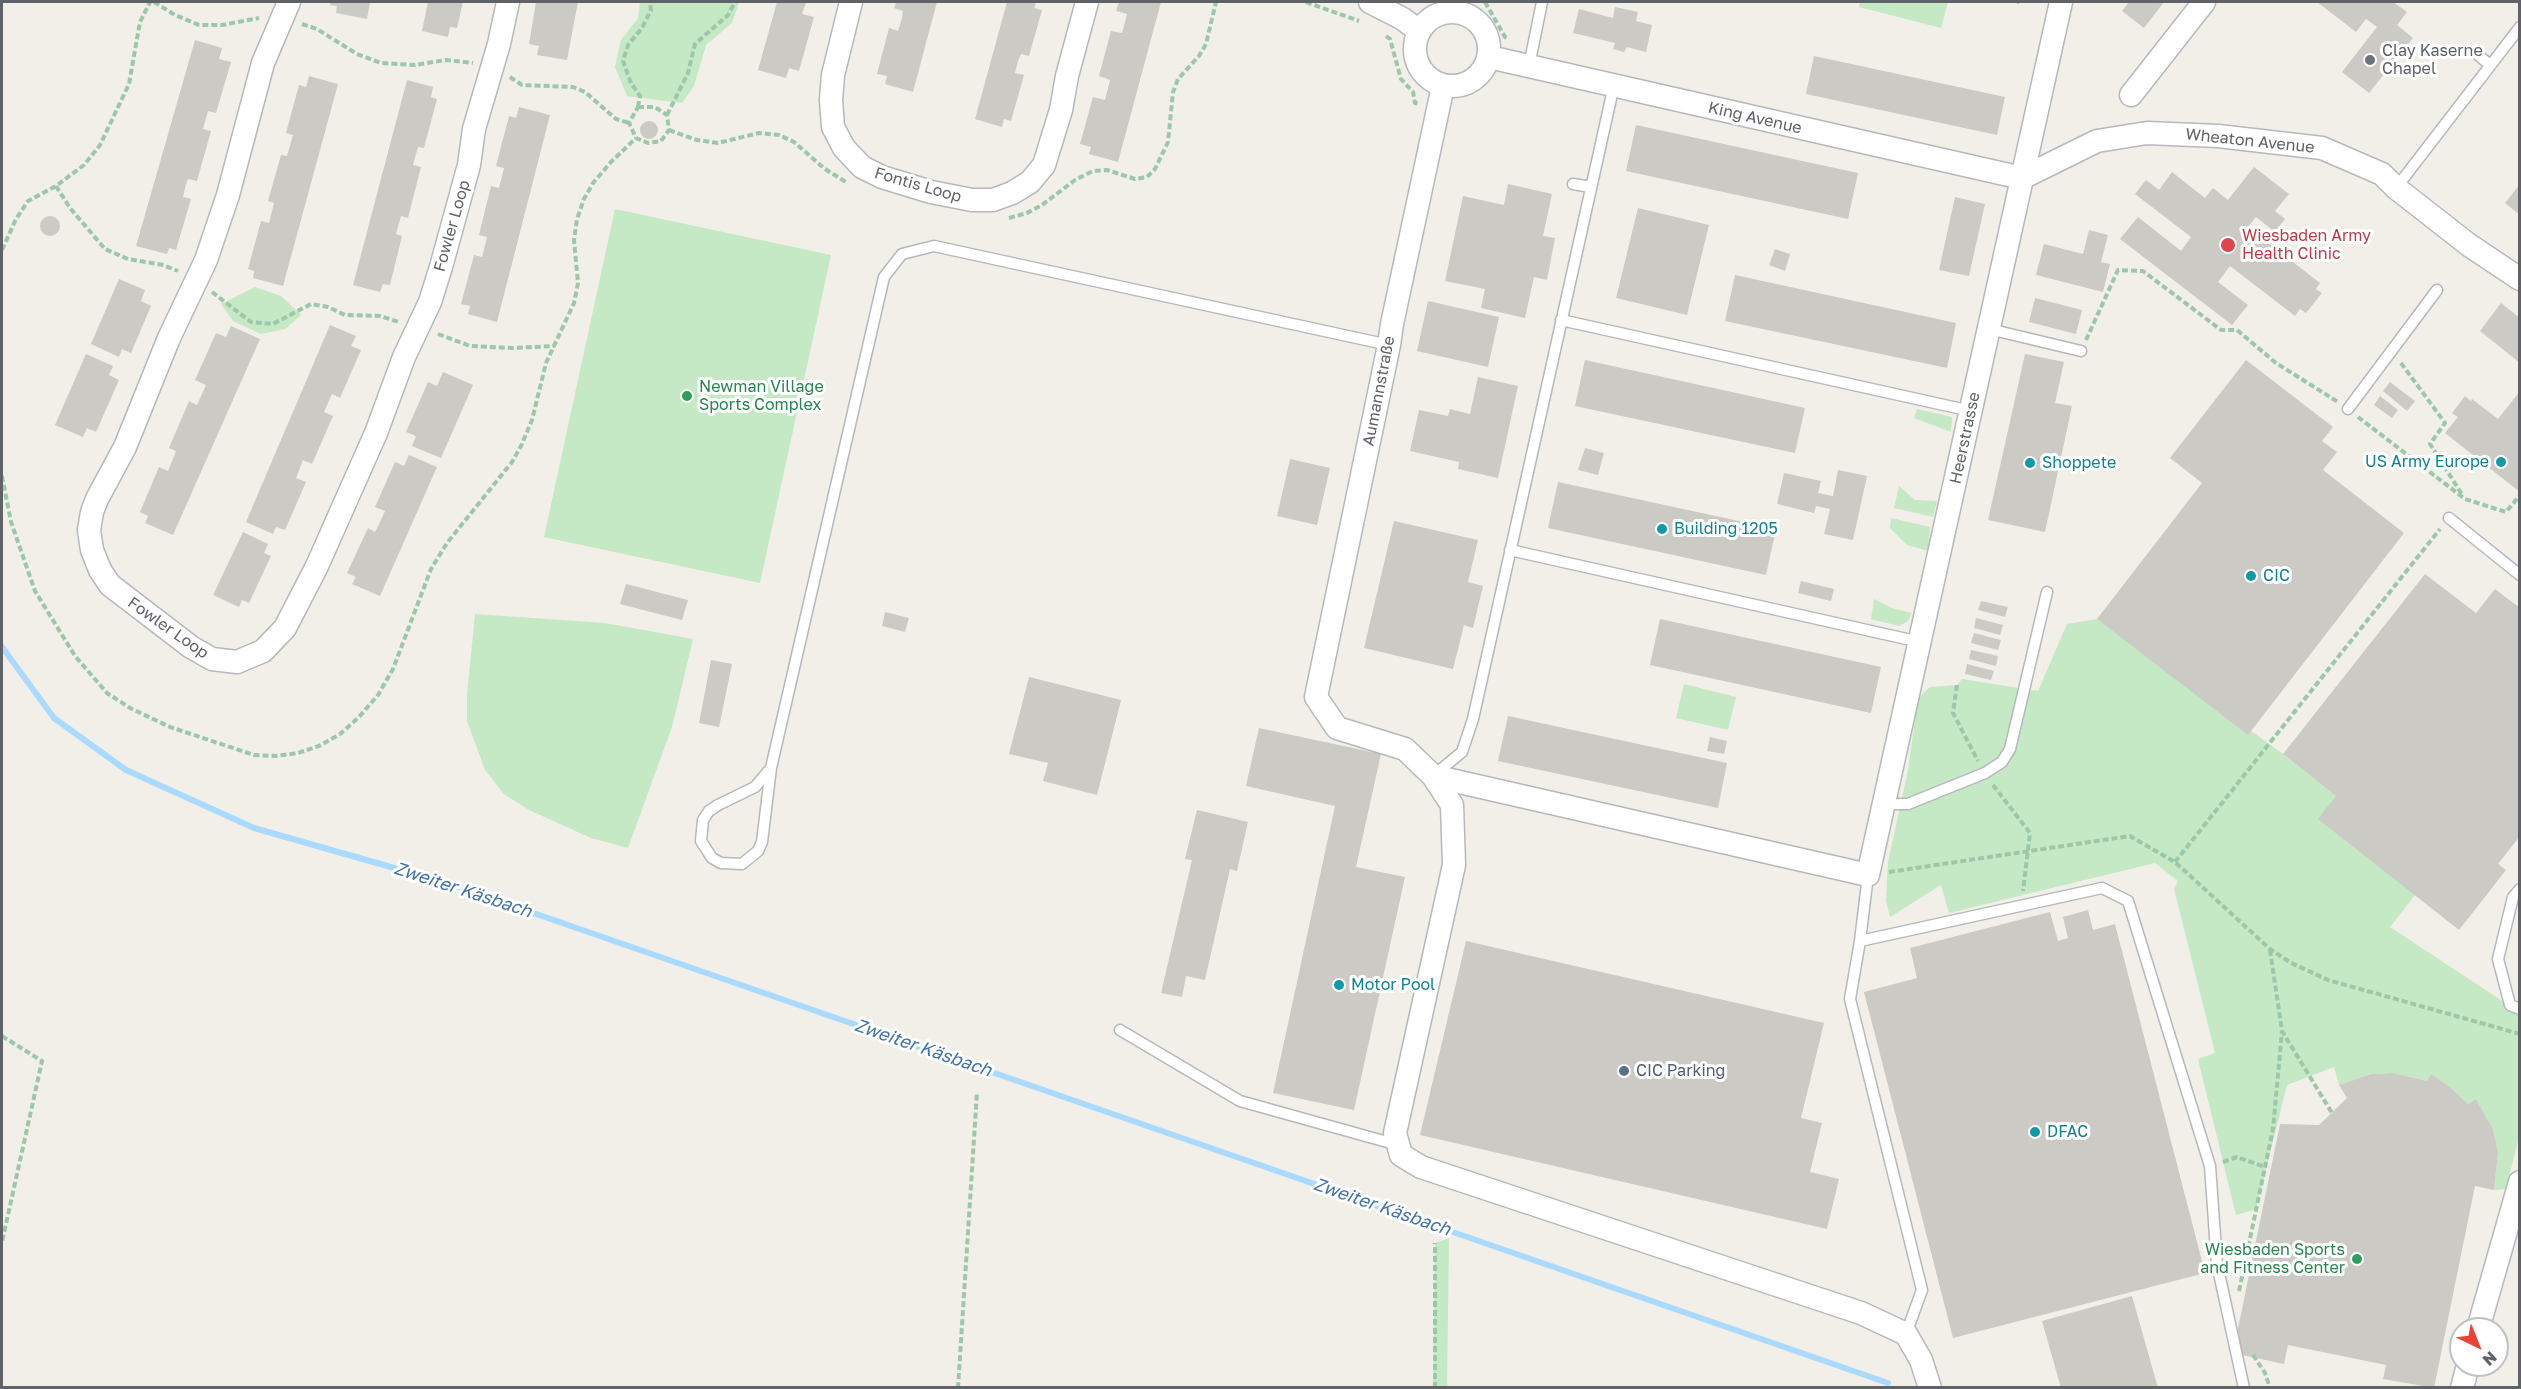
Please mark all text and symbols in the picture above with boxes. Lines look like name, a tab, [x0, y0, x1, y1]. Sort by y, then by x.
place label: Clay Kaserne Chapel	[2382, 41, 2483, 79]
marker: Clay Kaserne Chapel	[2363, 53, 2377, 67]
street label: King Avenue	[1706, 98, 1804, 138]
street label: Wheaton Avenue	[2185, 125, 2315, 157]
street label: Fontis Loop	[872, 163, 964, 207]
street label: Fowler Loop	[430, 178, 474, 274]
place label: Wiesbaden Army Health Clinic	[2242, 226, 2371, 264]
marker: Wiesbaden Army Health Clinic	[2219, 236, 2237, 254]
street label: Aumannstraße	[1359, 334, 1399, 448]
place label: Newman Village Sports Complex	[699, 377, 824, 415]
marker: Newman Village Sports Complex	[680, 389, 694, 403]
street label: Heerstrasse	[1946, 390, 1984, 486]
place label: US Army Europe	[2365, 452, 2489, 472]
place label: Shoppete	[2042, 453, 2116, 473]
marker: US Army Europe	[2494, 455, 2508, 469]
marker: Shoppete	[2023, 456, 2037, 470]
place label: Building 1205	[1674, 519, 1778, 539]
marker: Building 1205	[1655, 522, 1669, 536]
place label: CIC	[2263, 566, 2290, 586]
marker: CIC	[2244, 569, 2258, 583]
street label: Fowler Loop	[124, 593, 212, 663]
water label: Zweiter Käsbach	[392, 858, 534, 922]
place label: Motor Pool	[1351, 975, 1435, 995]
marker: Motor Pool	[1332, 978, 1346, 992]
water label: Zweiter Käsbach	[852, 1014, 994, 1082]
place label: CIC Parking	[1636, 1061, 1725, 1081]
marker: CIC Parking	[1617, 1064, 1631, 1078]
place label: DFAC	[2047, 1122, 2088, 1142]
marker: DFAC	[2028, 1125, 2042, 1139]
water label: Zweiter Käsbach	[1311, 1173, 1453, 1241]
place label: Wiesbaden Sports and Fitness Center	[2200, 1240, 2345, 1278]
marker: Wiesbaden Sports and Fitness Center	[2350, 1252, 2364, 1266]
north arrow	[2449, 1317, 2509, 1377]
text: N	[2479, 1347, 2501, 1370]

